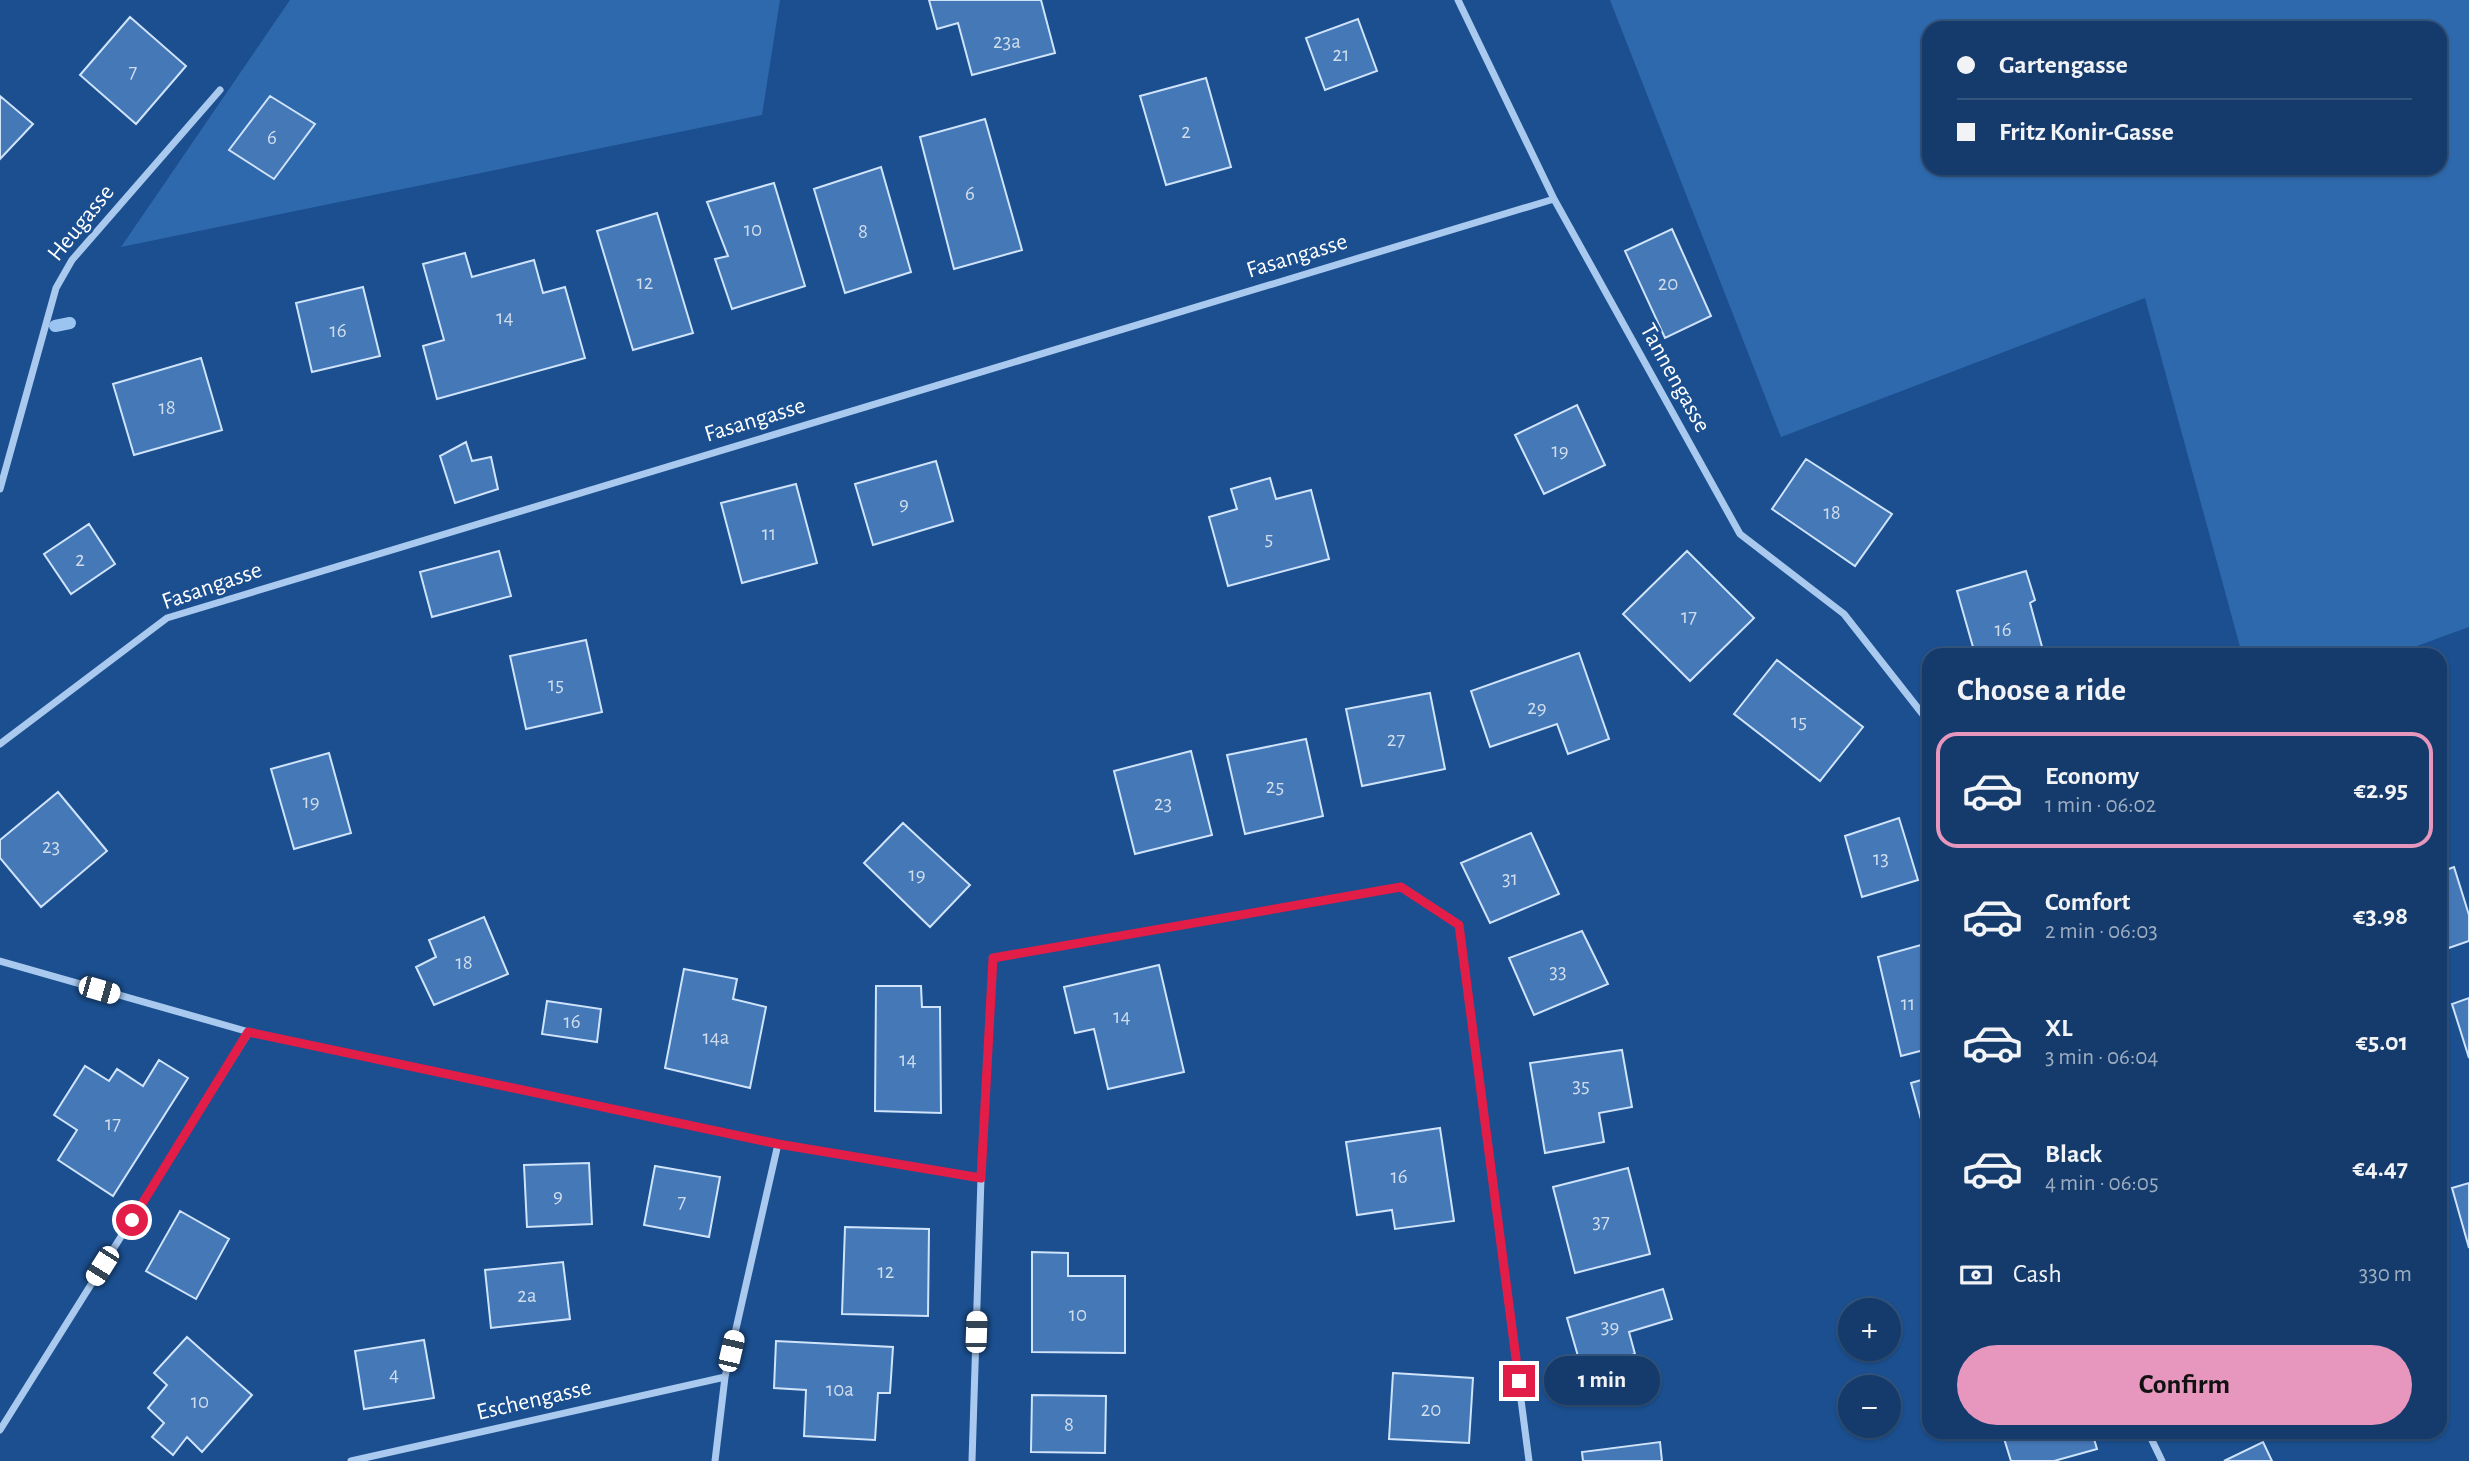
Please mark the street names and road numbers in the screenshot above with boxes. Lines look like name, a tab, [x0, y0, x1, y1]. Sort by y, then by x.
street label: Heugasse	[43, 180, 119, 266]
street label: Fasangasse	[1244, 229, 1350, 283]
street label: Tannengasse	[1635, 320, 1715, 436]
street label: Fasangasse	[702, 393, 808, 447]
street label: Fasangasse	[159, 558, 265, 614]
street label: Eschengasse	[474, 1375, 594, 1425]

